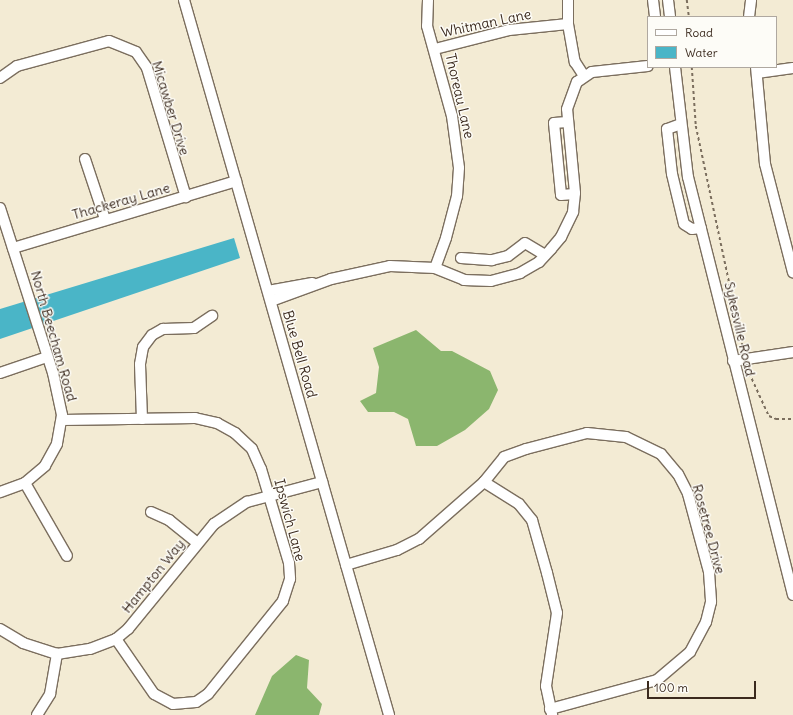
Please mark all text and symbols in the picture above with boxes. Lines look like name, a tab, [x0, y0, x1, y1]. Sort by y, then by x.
street label: Whitman Lane	[439, 5, 533, 41]
legend	[647, 16, 777, 68]
text: Road	[685, 25, 713, 40]
text: Water	[685, 45, 718, 60]
street label: Thoreau Lane	[442, 52, 478, 140]
street label: Micawber Drive	[149, 59, 193, 157]
street label: Thackeray Lane	[70, 179, 172, 223]
street label: North Beecham Road	[27, 269, 81, 403]
street label: Sykesville Road	[721, 280, 759, 378]
street label: Blue Bell Road	[279, 308, 321, 400]
street label: Ipswich Lane	[271, 477, 309, 563]
street label: Rosetree Drive	[689, 482, 729, 576]
street label: Hampton Way	[118, 536, 188, 616]
scale bar	[649, 673, 758, 699]
text: 100 m	[654, 680, 688, 695]

